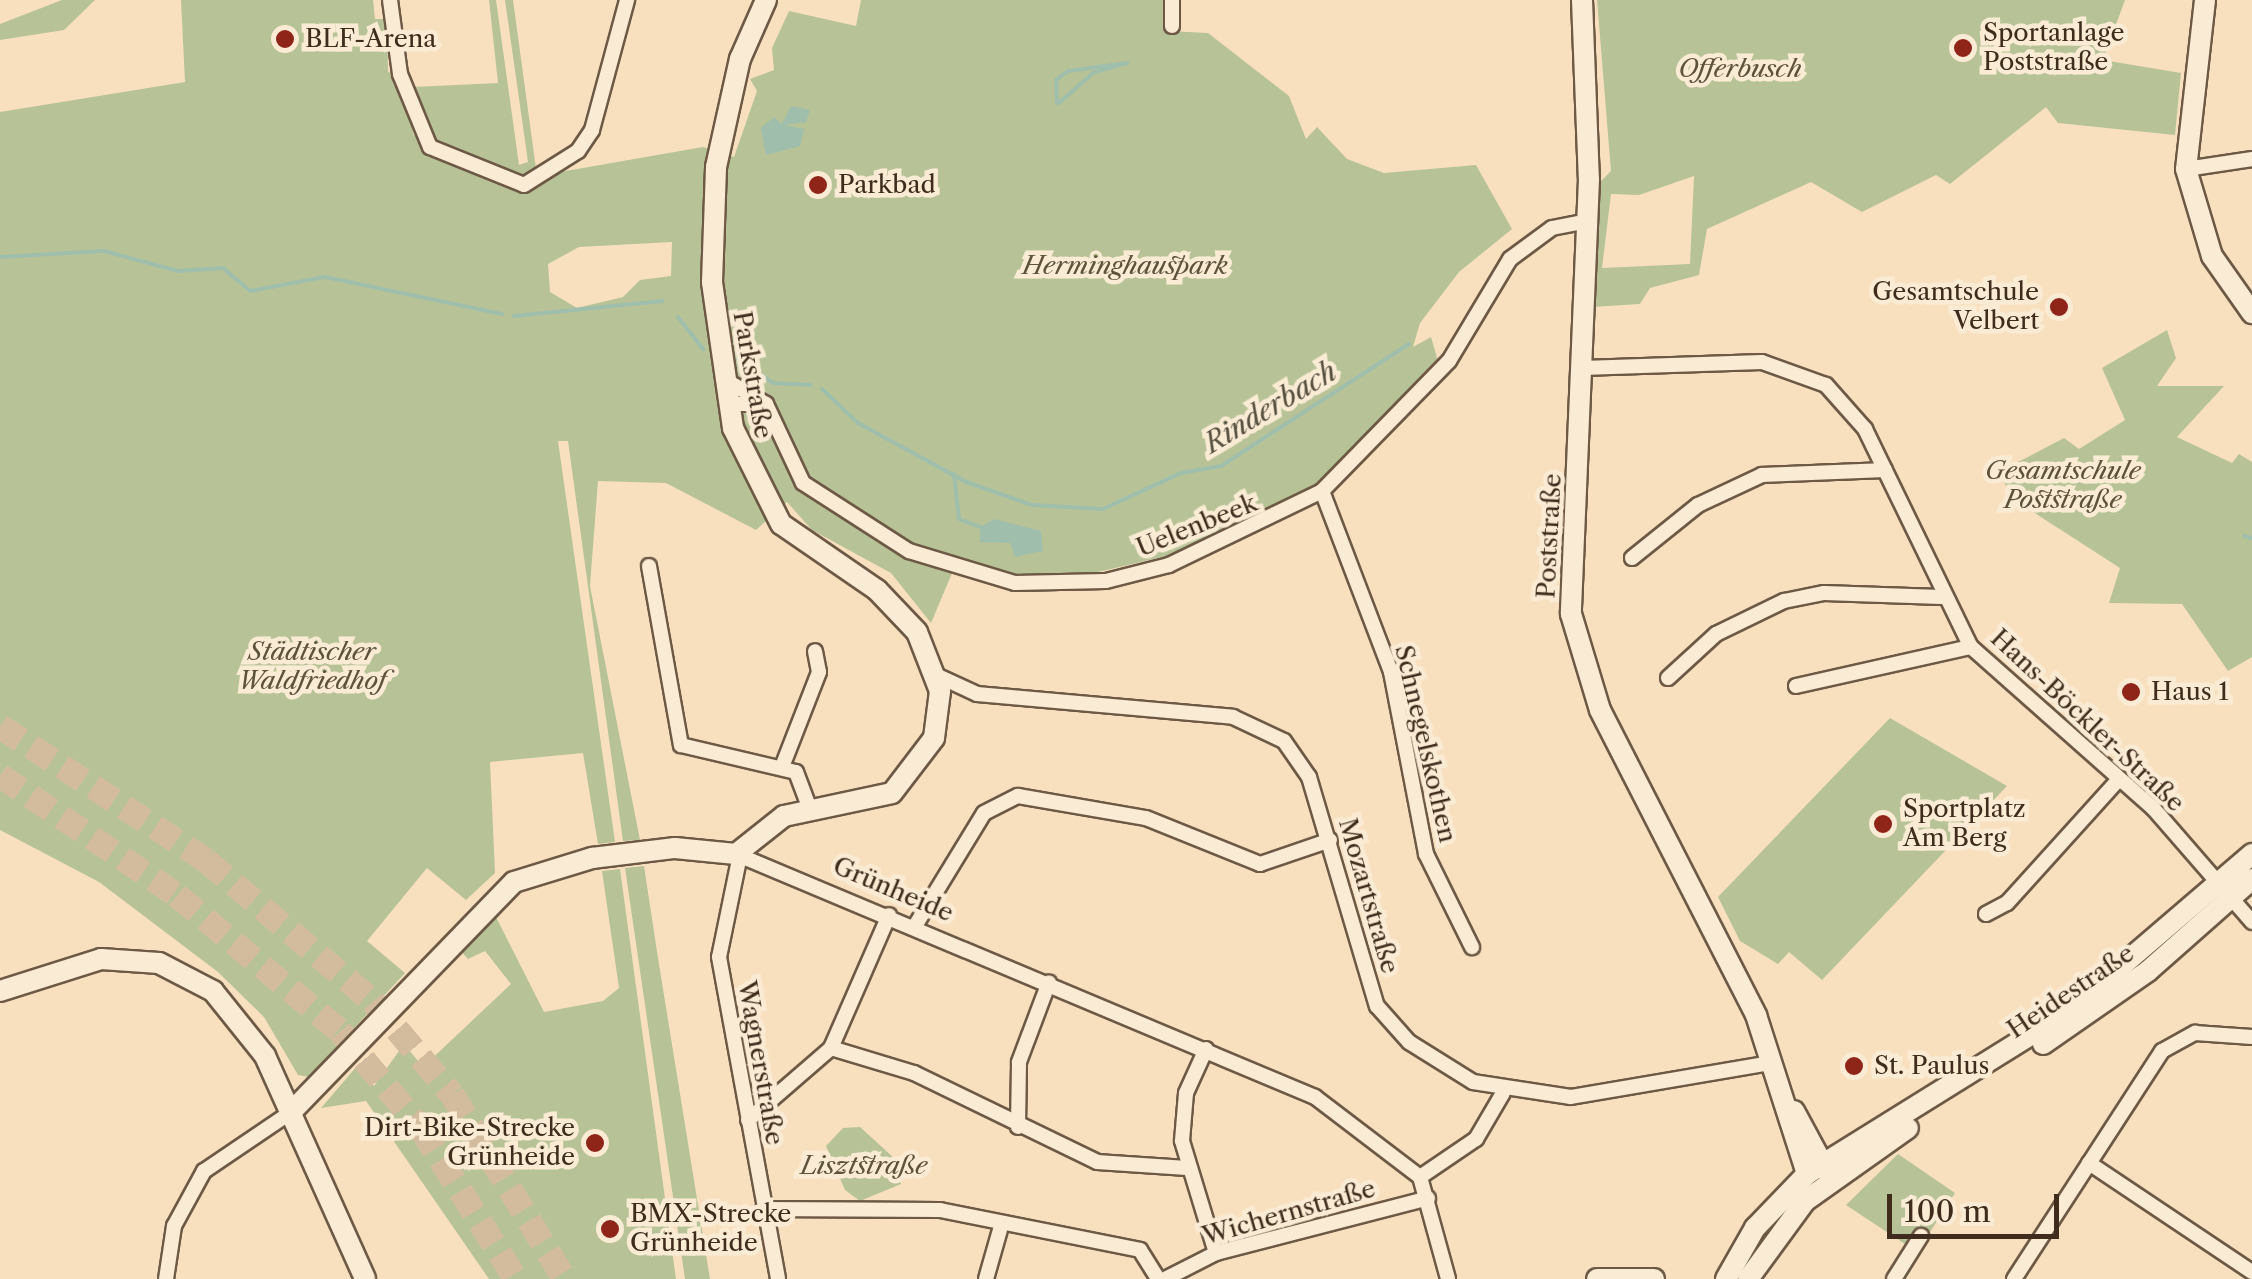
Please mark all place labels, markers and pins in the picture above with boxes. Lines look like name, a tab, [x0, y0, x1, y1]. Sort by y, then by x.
place label: Sportanlage Poststraße	[1983, 19, 2124, 78]
place label: BLF-Arena	[305, 24, 437, 54]
marker: BLF-Arena	[274, 28, 296, 50]
marker: Sportanlage Poststraße	[1952, 37, 1974, 59]
place label: Parkbad	[838, 170, 936, 200]
marker: Parkbad	[807, 174, 829, 196]
place label: Gesamtschule Velbert	[1872, 278, 2039, 337]
marker: Gesamtschule Velbert	[2048, 296, 2070, 318]
place label: Haus 1	[2151, 677, 2229, 707]
marker: Haus 1	[2120, 681, 2142, 703]
place label: Sportplatz Am Berg	[1903, 795, 2026, 854]
marker: Sportplatz Am Berg	[1872, 813, 1894, 835]
place label: St. Paulus	[1874, 1051, 1989, 1081]
marker: St. Paulus	[1843, 1055, 1865, 1077]
place label: Dirt-Bike-Strecke Grünheide	[364, 1114, 575, 1173]
marker: Dirt-Bike-Strecke Grünheide	[584, 1132, 606, 1154]
place label: BMX-Strecke Grünheide	[630, 1200, 791, 1259]
marker: BMX-Strecke Grünheide	[599, 1218, 621, 1240]

